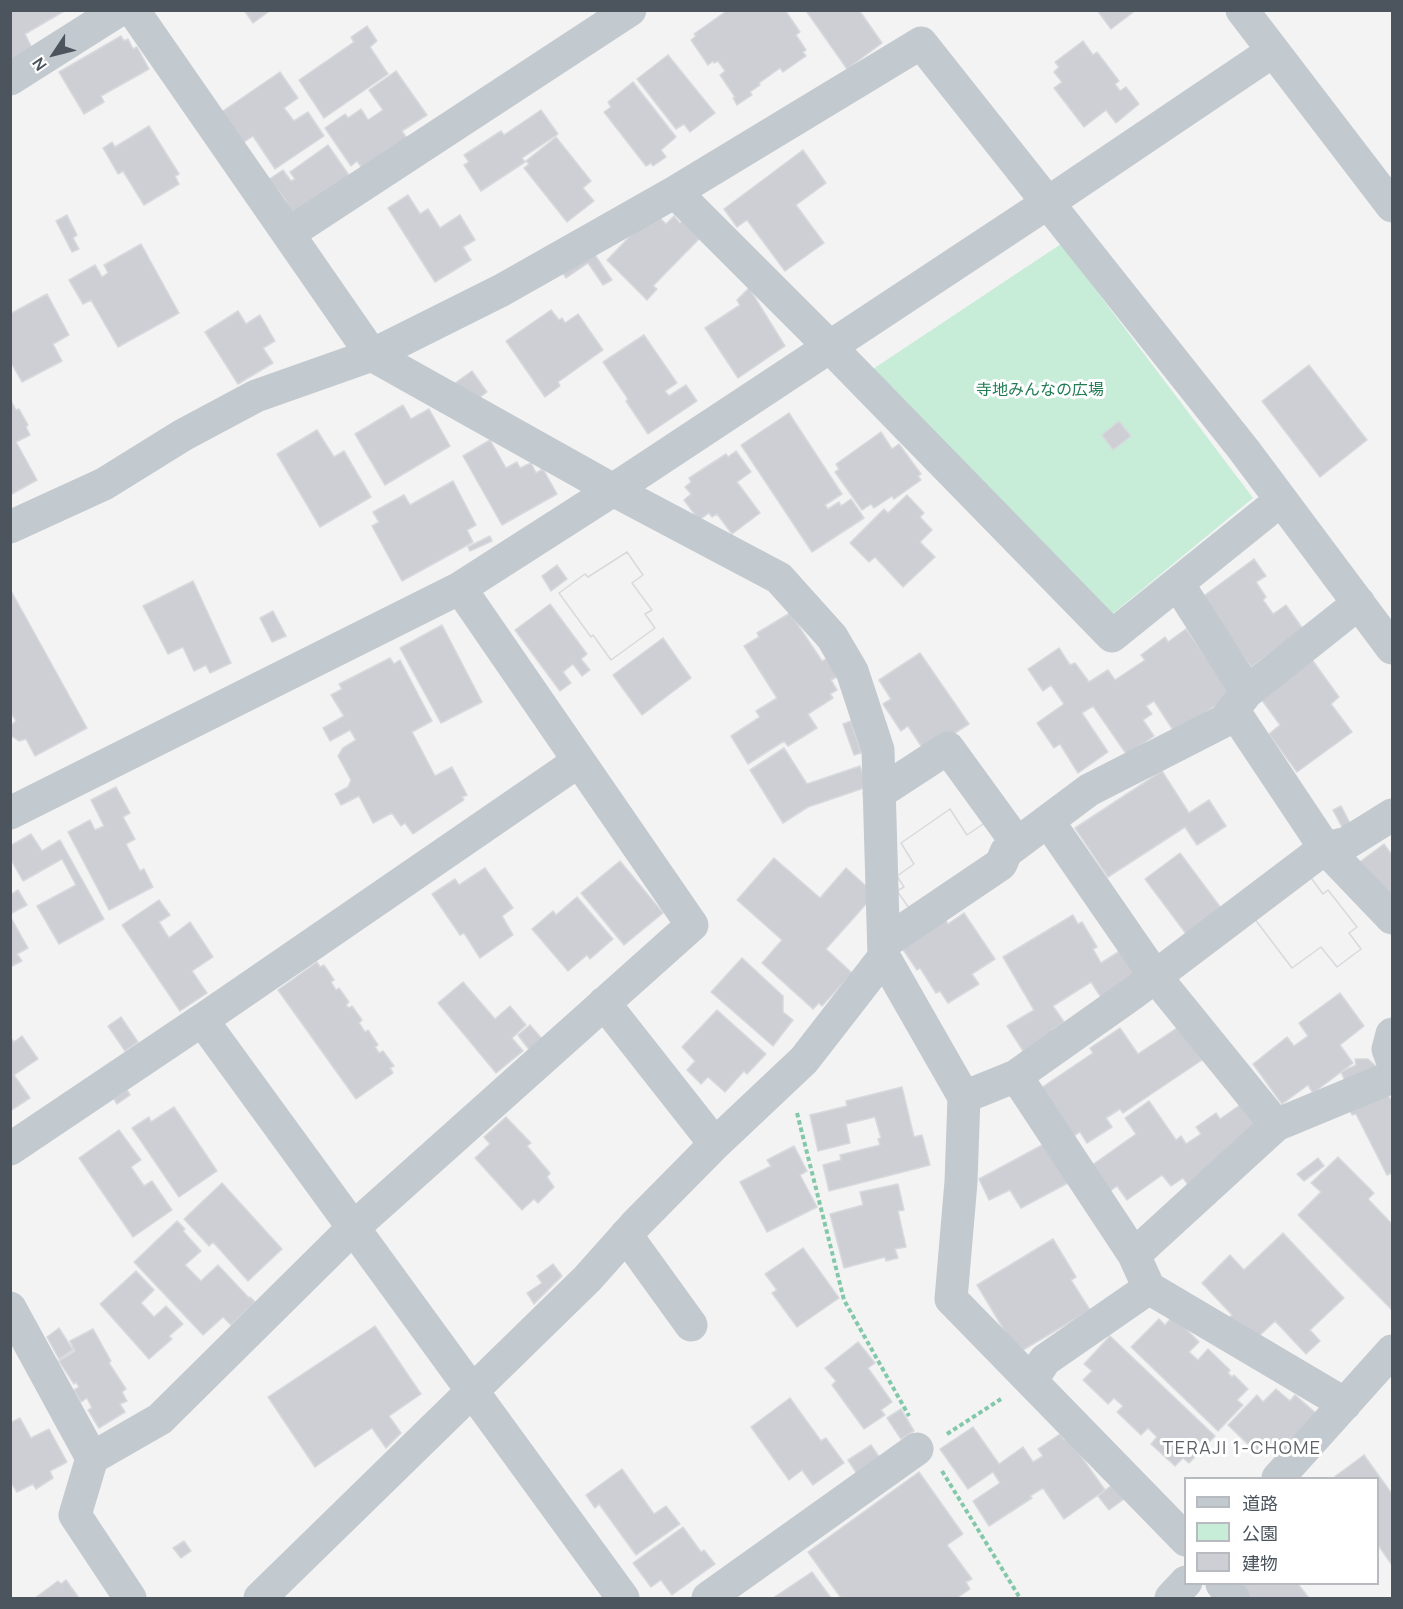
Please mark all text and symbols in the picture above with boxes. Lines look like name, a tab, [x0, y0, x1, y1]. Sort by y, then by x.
north arrow	[24, 24, 84, 84]
text: N	[27, 53, 52, 75]
park label: 寺地みんなの広場	[976, 381, 1104, 401]
district label: TERAJI 1-CHOME	[1162, 1438, 1322, 1460]
legend	[1184, 1477, 1379, 1585]
text: 道路	[1242, 1491, 1278, 1515]
text: 公園	[1242, 1521, 1278, 1545]
text: 建物	[1242, 1551, 1278, 1575]

